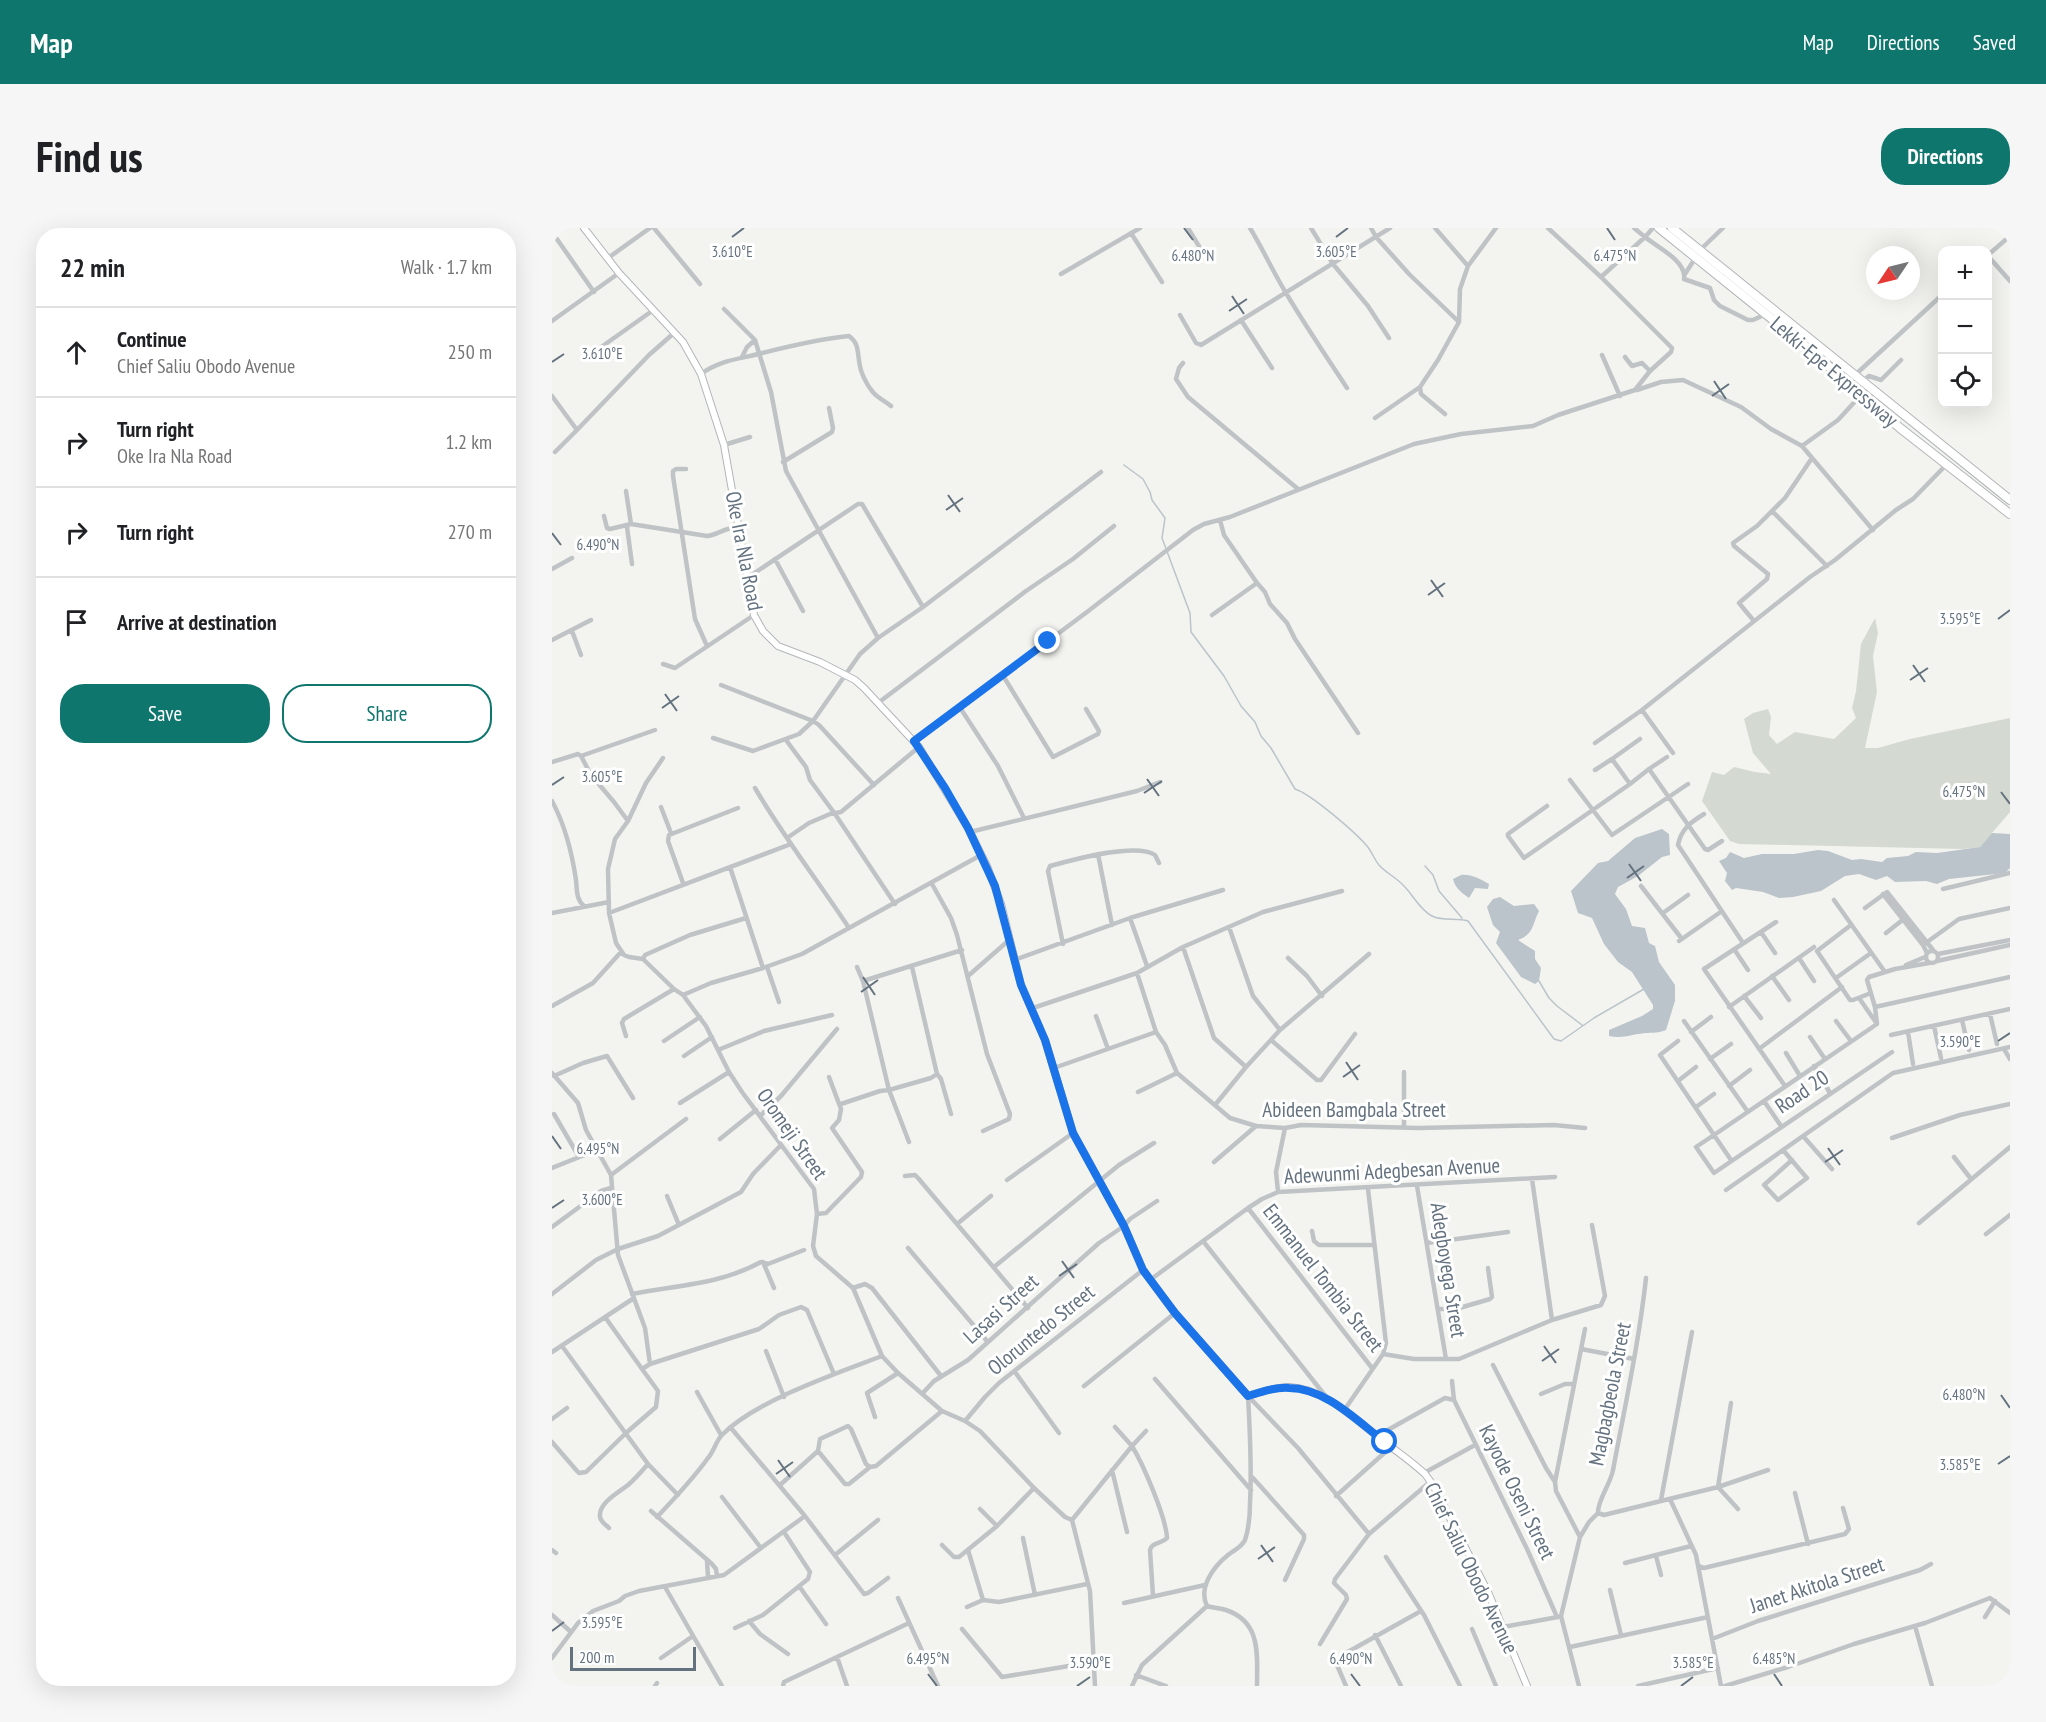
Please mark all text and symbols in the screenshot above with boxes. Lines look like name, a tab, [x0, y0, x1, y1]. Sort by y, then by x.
text: Map	[30, 24, 73, 61]
text: Map	[1803, 29, 1834, 56]
text: Directions	[1867, 29, 1940, 56]
text: Saved	[1973, 29, 2016, 56]
button: Directions	[1881, 128, 2010, 185]
text: Find us	[36, 129, 143, 184]
text: 3.610°E	[711, 242, 753, 261]
text: 3.605°E	[1315, 242, 1357, 261]
text: 6.480°N	[1172, 246, 1214, 265]
text: 6.475°N	[1594, 246, 1636, 265]
north arrow	[1866, 246, 1920, 300]
map controls	[1938, 246, 1992, 408]
button: +	[1938, 246, 1992, 300]
text: 22 min	[60, 251, 125, 284]
text: Walk · 1.7 km	[401, 254, 492, 280]
button: −	[1938, 300, 1992, 354]
street label: Lekki-Epe Expressway	[1765, 310, 1904, 433]
text: Continue	[117, 325, 187, 353]
icon: ahead	[60, 336, 93, 369]
text: 250 m	[448, 339, 492, 365]
text: 3.610°E	[581, 344, 623, 363]
text: Chief Saliu Obodo Avenue	[117, 353, 295, 379]
button: locate	[1938, 354, 1992, 408]
text: Turn right	[117, 415, 194, 443]
icon: right	[60, 426, 93, 459]
text: 1.2 km	[445, 429, 492, 455]
text: Oke Ira Nla Road	[117, 443, 232, 469]
street label: Oke Ira Nla Road	[720, 489, 769, 613]
icon: right	[60, 516, 93, 549]
text: Turn right	[117, 518, 194, 546]
text: 270 m	[448, 519, 492, 545]
text: 6.490°N	[577, 535, 619, 554]
icon: arrive	[60, 606, 93, 639]
text: Arrive at destination	[117, 608, 277, 636]
text: 3.595°E	[1939, 609, 1981, 628]
route end	[1034, 627, 1060, 653]
button: Save	[60, 684, 270, 743]
button: Share	[282, 684, 492, 743]
text: 3.605°E	[581, 767, 623, 786]
text: 6.475°N	[1943, 782, 1985, 801]
text: 3.590°E	[1939, 1032, 1981, 1051]
street label: Road 20	[1770, 1064, 1834, 1119]
street label: Oromeji Street	[751, 1083, 834, 1185]
street label: Abideen Bamgbala Street	[1262, 1096, 1446, 1123]
text: 6.495°N	[577, 1139, 619, 1158]
street label: Adewunmi Adegbesan Avenue	[1283, 1151, 1501, 1190]
text: 3.600°E	[581, 1190, 623, 1209]
street label: Emmanuel Tombia Street	[1257, 1198, 1390, 1357]
street label: Adegboyega Street	[1424, 1200, 1473, 1340]
street label: Lasasi Street	[957, 1268, 1044, 1349]
street label: Oloruntedo Street	[982, 1278, 1100, 1381]
street label: Magbagbeola Street	[1582, 1320, 1637, 1468]
text: 6.480°N	[1943, 1385, 1985, 1404]
street label: Kayode Oseni Street	[1473, 1420, 1562, 1564]
route start	[1371, 1428, 1397, 1454]
text: 3.585°E	[1939, 1455, 1981, 1474]
street label: Chief Saliu Obodo Avenue	[1418, 1478, 1525, 1658]
street label: Janet Akitola Street	[1745, 1550, 1888, 1619]
text: 3.595°E	[581, 1613, 623, 1632]
scale bar	[570, 1644, 696, 1672]
text: 200 m	[579, 1647, 614, 1667]
text: 6.495°N	[907, 1649, 949, 1668]
text: 6.490°N	[1330, 1649, 1372, 1668]
text: 6.485°N	[1753, 1649, 1795, 1668]
text: 3.590°E	[1069, 1653, 1111, 1672]
text: 3.585°E	[1672, 1653, 1714, 1672]

